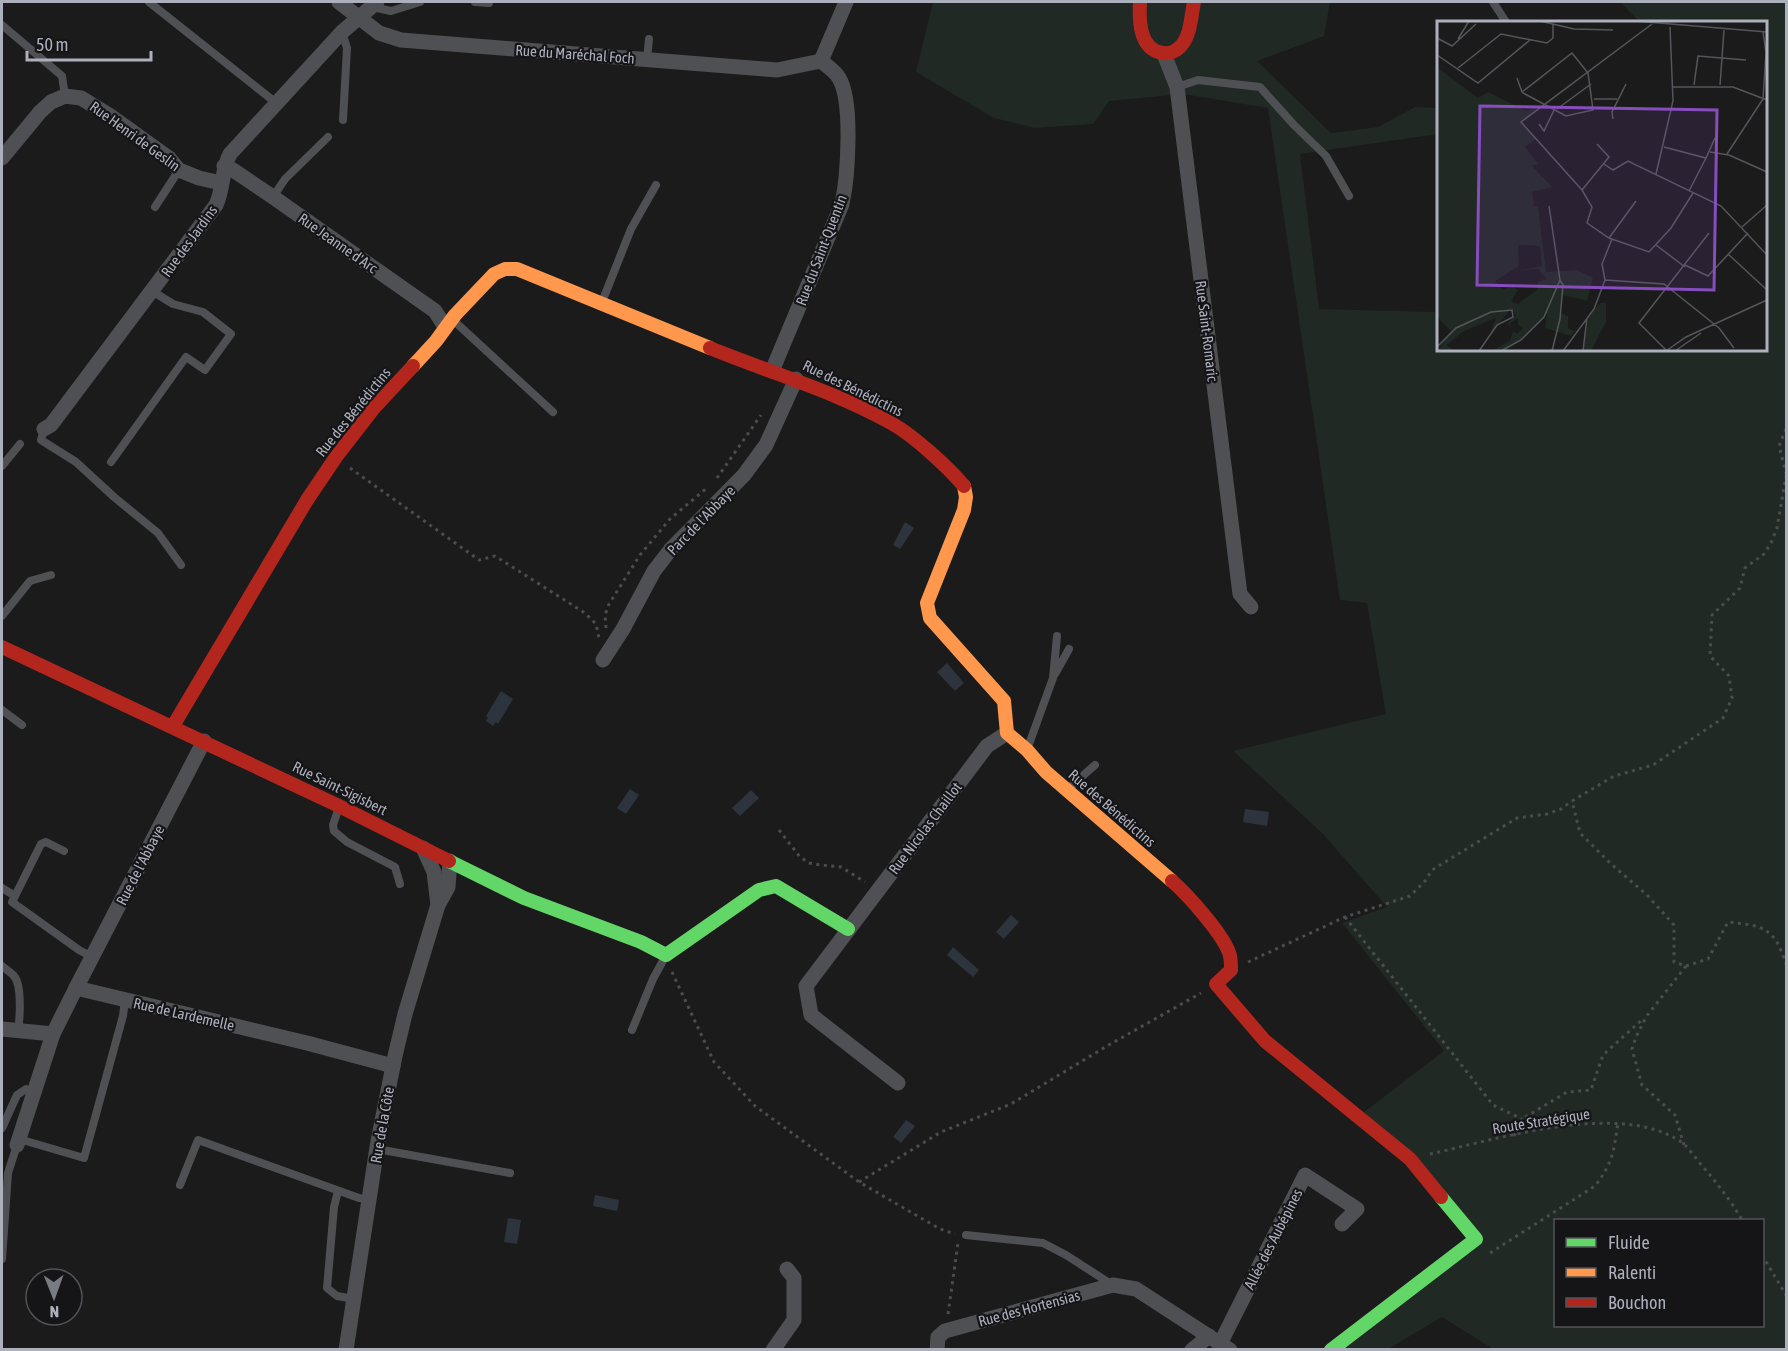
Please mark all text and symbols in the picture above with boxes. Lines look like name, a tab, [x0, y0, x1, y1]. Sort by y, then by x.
inset map	[1437, 21, 1767, 351]
scale bar	[27, 24, 152, 62]
text: 50 m	[36, 34, 68, 55]
street label: Rue du Maréchal Foch	[515, 41, 635, 67]
street label: Rue Henri de Geslin	[87, 98, 183, 174]
street label: Rue du Saint-Quentin	[792, 192, 850, 308]
street label: Rue des Jardins	[157, 202, 221, 280]
street label: Rue Jeanne d'Arc	[295, 210, 381, 277]
street label: Rue Saint-Romaric	[1192, 280, 1222, 383]
street label: Rue des Bénédictins	[800, 356, 906, 420]
street label: Rue des Bénédictins	[312, 364, 394, 460]
street label: Parc de l'Abbaye	[664, 482, 738, 558]
street label: Rue Saint-Sigisbert	[290, 758, 390, 818]
street label: Rue des Bénédictins	[1065, 766, 1159, 850]
street label: Rue Nicolas Chaillot	[885, 779, 965, 877]
street label: Rue de l'Abbaye	[113, 822, 168, 908]
street label: Rue de Lardemelle	[132, 994, 236, 1034]
street label: Rue de la Côte	[367, 1085, 397, 1165]
street label: Route Stratégique	[1491, 1105, 1591, 1137]
street label: Allée des Aubépines	[1240, 1186, 1306, 1292]
legend	[1554, 1219, 1764, 1327]
text: Fluide	[1608, 1232, 1650, 1253]
text: Ralenti	[1608, 1262, 1656, 1283]
north arrow	[24, 1267, 84, 1327]
street label: Rue des Hortensias	[976, 1286, 1082, 1330]
text: Bouchon	[1608, 1292, 1666, 1313]
text: N	[49, 1303, 59, 1321]

